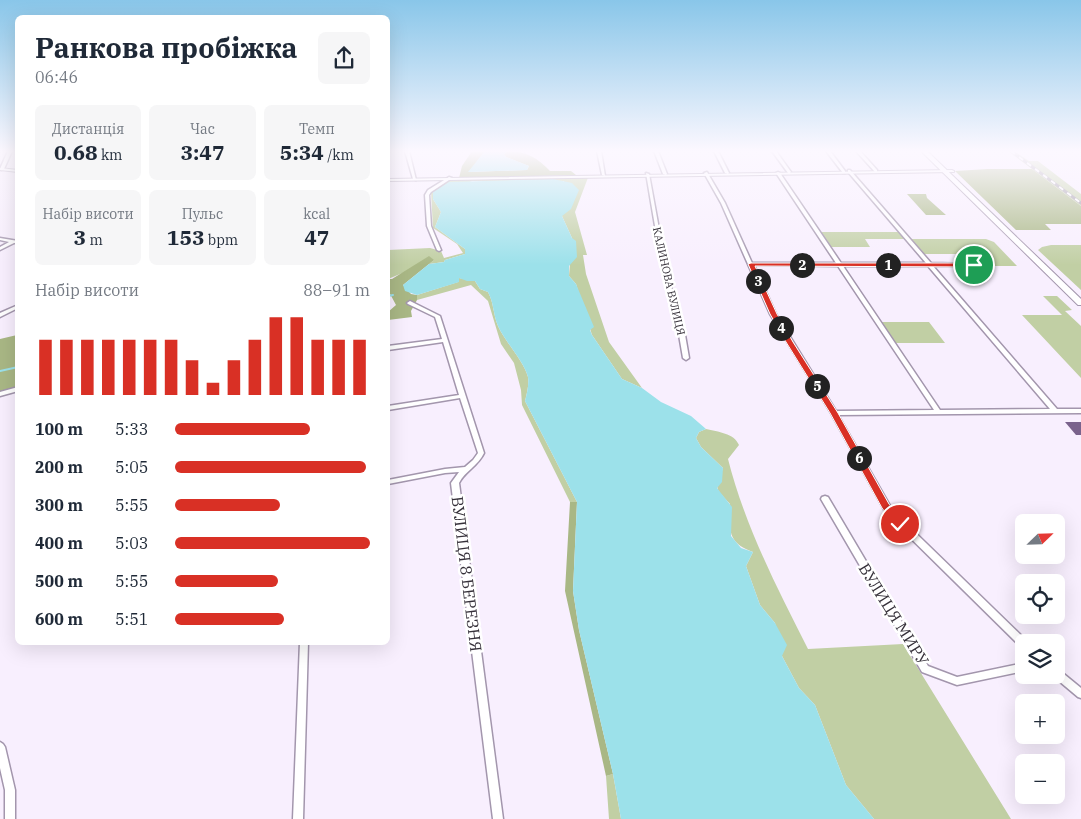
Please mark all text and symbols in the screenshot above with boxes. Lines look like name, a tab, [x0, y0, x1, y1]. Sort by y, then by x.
text: Ранкова пробіжка	[35, 29, 298, 66]
button: share	[318, 32, 370, 84]
text: 06:46	[35, 67, 78, 87]
text: Дистанція	[52, 120, 124, 138]
text: Час	[190, 120, 215, 138]
text: Темп	[299, 120, 335, 138]
text: 0.68	[54, 138, 98, 166]
text: 3:47	[180, 138, 225, 166]
text: 5:34	[280, 138, 324, 166]
text: km	[98, 146, 122, 164]
text: /km	[324, 146, 354, 164]
text: Набір висоти	[43, 205, 134, 223]
text: Пульс	[182, 205, 223, 223]
text: kcal	[303, 205, 330, 223]
text: 3	[74, 223, 86, 251]
text: 153	[167, 223, 205, 251]
text: 47	[304, 223, 329, 251]
street label: КАЛИНОВА ВУЛИЦЯ	[650, 225, 688, 337]
text: m	[86, 231, 103, 249]
text: bpm	[205, 231, 238, 249]
pin	[953, 244, 995, 286]
icon: arrive	[960, 251, 988, 279]
pin: 2	[790, 252, 814, 278]
pin: 1	[876, 252, 900, 278]
text: 2	[798, 256, 807, 274]
text: 1	[884, 256, 893, 274]
pin: 3	[746, 268, 770, 294]
text: 3	[754, 272, 763, 290]
text: Набір висоти	[35, 280, 139, 300]
text: 88–91 m	[303, 280, 370, 300]
pin: 4	[768, 316, 794, 340]
text: 4	[777, 319, 786, 337]
pin: 5	[804, 374, 830, 398]
text: 5	[813, 377, 822, 395]
text: 100 m	[35, 419, 83, 439]
text: 5:33	[115, 419, 148, 439]
pin: 6	[846, 446, 872, 470]
text: 6	[855, 449, 864, 467]
text: 200 m	[35, 457, 83, 477]
text: 5:05	[115, 457, 148, 477]
text: 300 m	[35, 495, 83, 515]
text: 5:55	[115, 495, 148, 515]
street label: ВУЛИЦЯ 8 БЕРЕЗНЯ	[448, 495, 486, 653]
pin	[879, 503, 921, 545]
icon: check	[886, 510, 914, 538]
north arrow	[1015, 514, 1065, 564]
map controls	[1015, 514, 1065, 804]
text: 400 m	[35, 533, 83, 553]
text: 5:03	[115, 533, 148, 553]
street label: ВУЛИЦЯ МИРУ	[855, 559, 934, 669]
text: 500 m	[35, 571, 83, 591]
text: 5:55	[115, 571, 148, 591]
button: locate	[1015, 574, 1065, 624]
text: 600 m	[35, 609, 83, 629]
text: 5:51	[115, 609, 148, 629]
button: layers	[1015, 634, 1065, 684]
button: +	[1015, 694, 1065, 744]
button: −	[1015, 754, 1065, 804]

